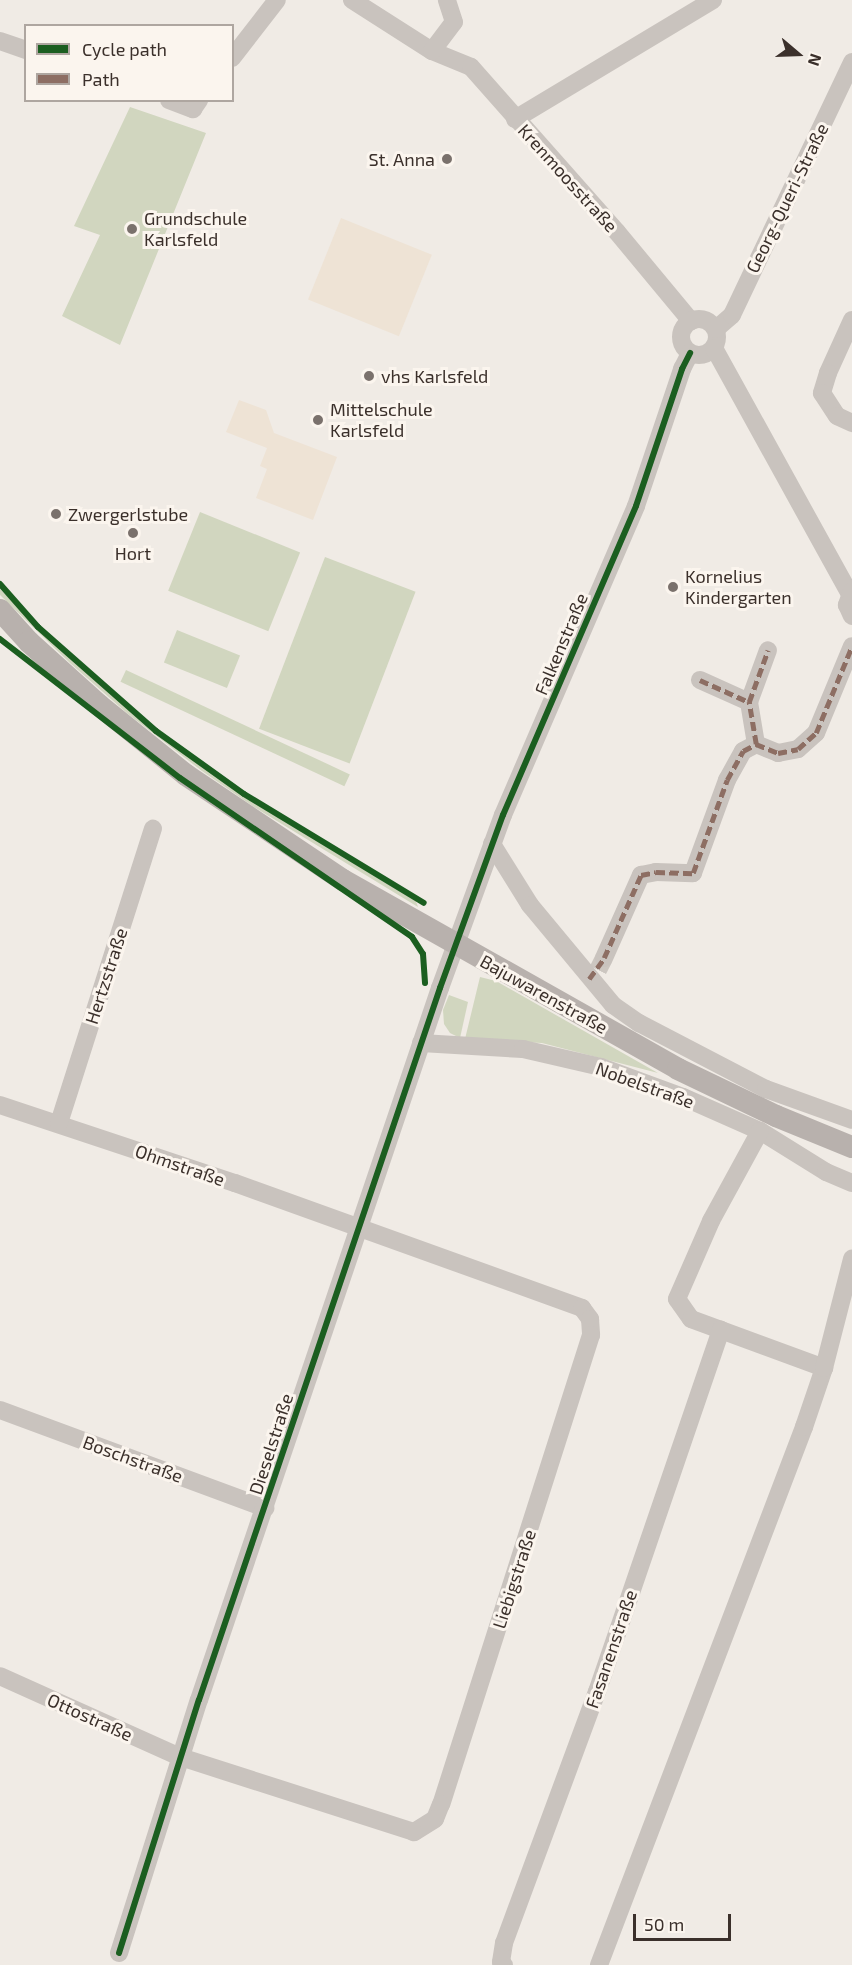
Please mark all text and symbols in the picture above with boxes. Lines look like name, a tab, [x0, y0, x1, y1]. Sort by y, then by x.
legend	[24, 24, 234, 102]
north arrow	[768, 24, 828, 84]
text: Cycle path	[82, 38, 167, 60]
text: N	[805, 51, 826, 69]
text: Path	[82, 68, 120, 90]
street label: Krenmoosstraße	[514, 119, 622, 237]
street label: Georg-Queri-Straße	[741, 120, 833, 276]
place label: St. Anna	[368, 148, 435, 170]
marker: St. Anna	[440, 152, 454, 166]
place label: Grundschule Karlsfeld	[144, 208, 247, 250]
marker: Grundschule Karlsfeld	[125, 222, 139, 236]
place label: vhs Karlsfeld	[381, 365, 488, 387]
marker: vhs Karlsfeld	[362, 369, 376, 383]
place label: Mittelschule Karlsfeld	[330, 399, 433, 442]
marker: Mittelschule Karlsfeld	[311, 413, 325, 427]
place label: Zwergerlstube	[68, 503, 188, 525]
marker: Zwergerlstube	[49, 507, 63, 521]
marker: Hort	[126, 526, 140, 540]
place label: Hort	[115, 542, 151, 564]
place label: Kornelius Kindergarten	[685, 566, 792, 608]
marker: Kornelius Kindergarten	[666, 580, 680, 594]
street label: Falkenstraße	[530, 590, 592, 698]
street label: Hertzstraße	[80, 925, 132, 1027]
street label: Bajuwarenstraße	[476, 950, 612, 1038]
street label: Nobelstraße	[593, 1057, 697, 1113]
street label: Ohmstraße	[132, 1140, 228, 1190]
street label: Dieselstraße	[244, 1391, 298, 1497]
street label: Boschstraße	[80, 1431, 186, 1487]
street label: Liebigstraße	[488, 1527, 540, 1631]
street label: Fasanenstraße	[581, 1587, 641, 1711]
street label: Ottostraße	[44, 1689, 136, 1745]
scale bar	[636, 1902, 734, 1940]
text: 50 m	[644, 1913, 684, 1935]

